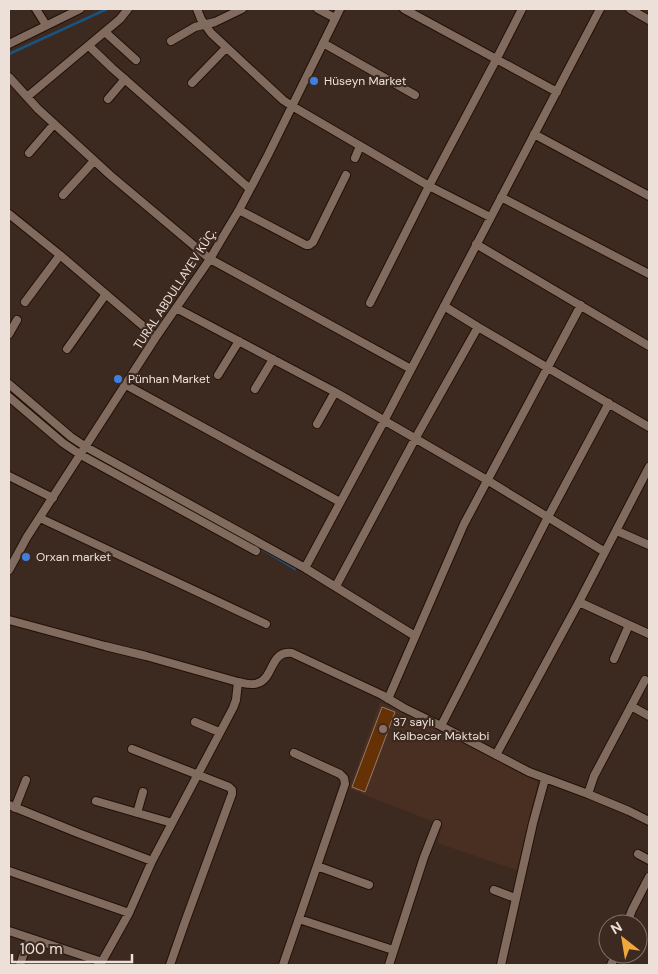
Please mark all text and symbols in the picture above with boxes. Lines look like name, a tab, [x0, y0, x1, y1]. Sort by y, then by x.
place label: Hüseyn Market	[324, 73, 407, 89]
marker: Hüseyn Market	[308, 75, 320, 87]
street label: TURAL ABDULLAYEV KÜÇ.	[130, 225, 220, 353]
place label: Pünhan Market	[128, 371, 211, 387]
marker: Pünhan Market	[112, 373, 124, 385]
place label: Orxan market	[36, 549, 111, 565]
marker: Orxan market	[20, 551, 32, 563]
place label: 37 saylı Kəlbəcər Məktəbi	[393, 714, 490, 744]
marker: 37 saylı Kəlbəcər Məktəbi	[377, 723, 389, 735]
north arrow	[598, 914, 648, 964]
text: N	[607, 918, 625, 938]
scale bar	[12, 932, 132, 964]
text: 100 m	[20, 939, 63, 959]

